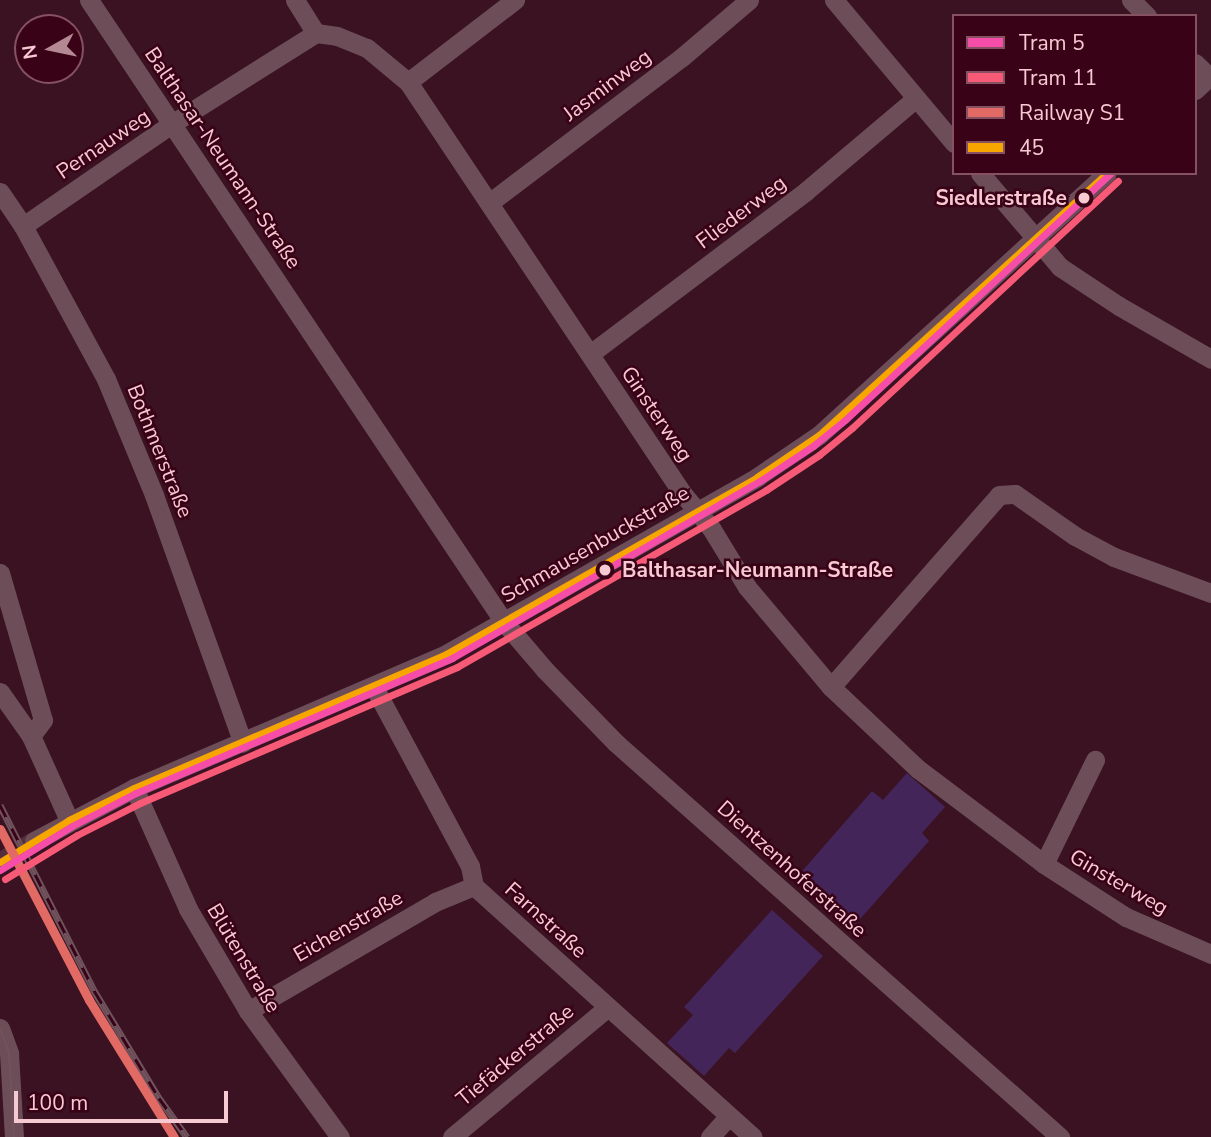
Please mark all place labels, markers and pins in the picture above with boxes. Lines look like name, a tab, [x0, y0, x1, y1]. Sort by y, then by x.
place label: Siedlerstraße	[935, 185, 1067, 211]
marker: Siedlerstraße	[1073, 187, 1095, 209]
place label: Balthasar-Neumann-Straße	[622, 557, 893, 583]
marker: Balthasar-Neumann-Straße	[594, 559, 616, 581]

